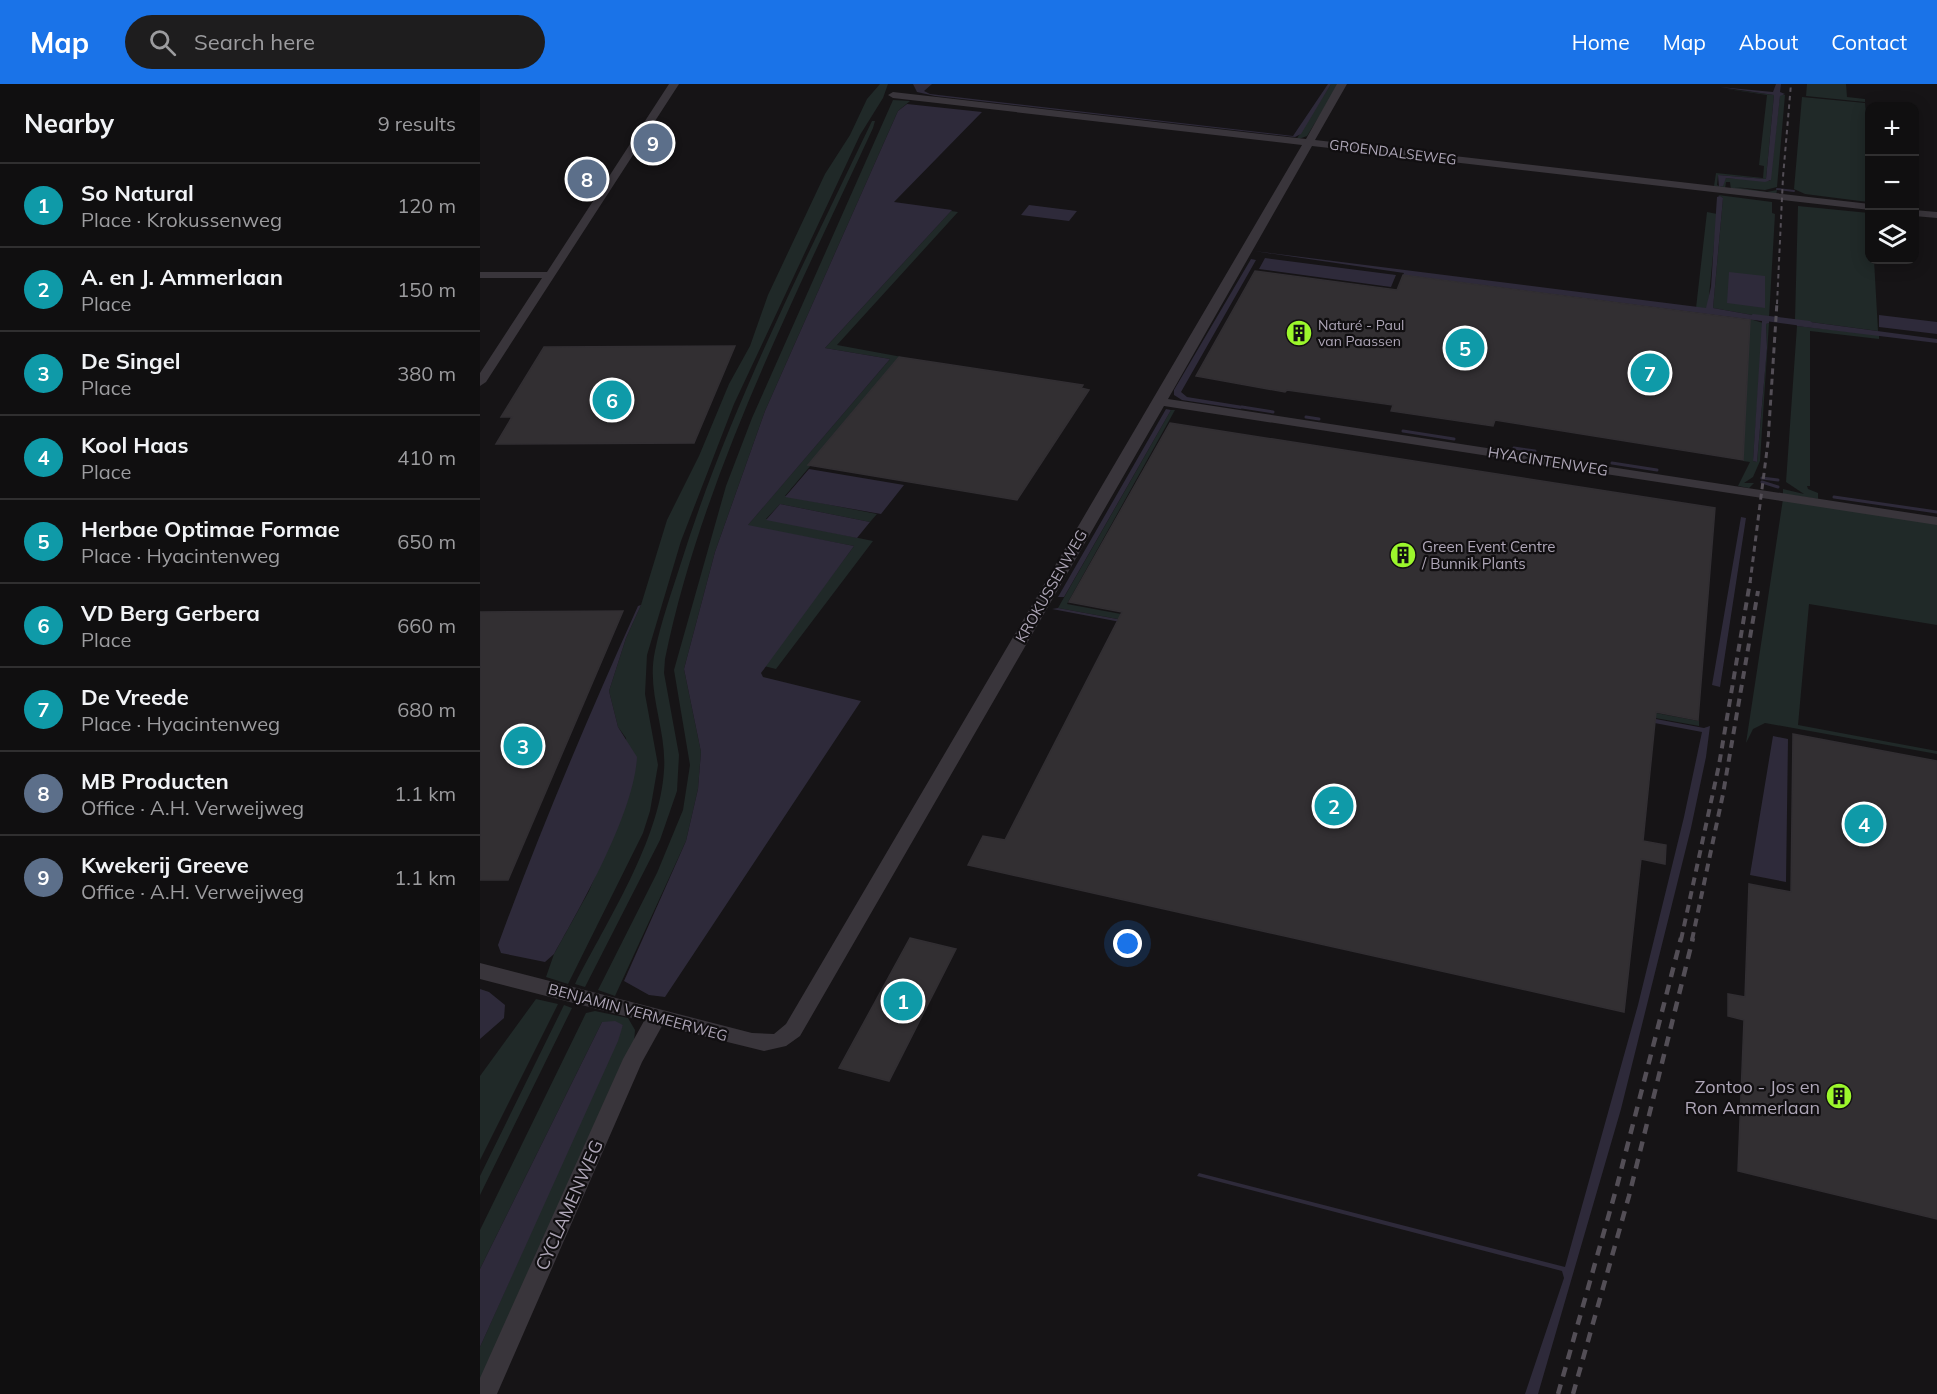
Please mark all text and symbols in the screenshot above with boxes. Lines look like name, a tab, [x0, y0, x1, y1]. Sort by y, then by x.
search box	[125, 15, 545, 69]
text: Map	[30, 25, 89, 60]
icon: search	[146, 26, 179, 59]
text: Search here	[194, 28, 315, 56]
text: Home	[1572, 29, 1630, 55]
text: Map	[1663, 29, 1706, 55]
text: About	[1739, 29, 1798, 55]
text: Contact	[1831, 29, 1907, 55]
map controls	[1865, 102, 1919, 264]
button: +	[1865, 102, 1919, 156]
text: Nearby	[24, 107, 114, 140]
text: 9 results	[378, 111, 456, 136]
pin: 9	[634, 120, 672, 166]
street label: GROENDALSEWEG	[1328, 135, 1458, 169]
pin: 8	[568, 156, 606, 202]
button: −	[1865, 156, 1919, 210]
text: So Natural	[81, 179, 194, 207]
text: 1	[38, 193, 50, 218]
text: 120 m	[397, 193, 456, 218]
text: Place · Krokussenweg	[81, 207, 282, 232]
button: layers	[1865, 210, 1919, 264]
text: A. en J. Ammerlaan	[81, 263, 283, 291]
text: 2	[38, 277, 50, 302]
text: 150 m	[397, 277, 456, 302]
text: Place	[81, 291, 131, 316]
place label: Naturé - Paul van Paassen	[1318, 316, 1404, 350]
building icon: Naturé - Paul van Paassen	[1284, 318, 1314, 348]
pin: 5	[1446, 326, 1484, 370]
text: De Singel	[81, 347, 181, 375]
pin: 7	[1630, 350, 1670, 396]
text: 3	[38, 361, 50, 386]
text: 380 m	[397, 361, 456, 386]
text: Place	[81, 375, 131, 400]
pin: 6	[592, 378, 632, 422]
text: Kool Haas	[81, 431, 189, 459]
street label: HYACINTENWEG	[1487, 442, 1609, 480]
text: 4	[38, 445, 50, 470]
text: 410 m	[397, 445, 456, 470]
text: Place	[81, 459, 131, 484]
text: Herbae Optimae Formae	[81, 515, 340, 543]
street label: KROKUSSENWEG	[1011, 526, 1091, 646]
text: 5	[38, 529, 50, 554]
text: 650 m	[397, 529, 456, 554]
place label: Green Event Centre / Bunnik Plants	[1421, 537, 1555, 573]
building icon: Green Event Centre / Bunnik Plants	[1388, 540, 1418, 570]
text: Place · Hyacintenweg	[81, 543, 280, 568]
text: VD Berg Gerbera	[81, 599, 260, 627]
text: 6	[38, 613, 50, 638]
text: 660 m	[397, 613, 456, 638]
text: Place	[81, 627, 131, 652]
text: De Vreede	[81, 683, 189, 711]
text: 7	[38, 697, 50, 722]
text: 680 m	[397, 697, 456, 722]
text: Place · Hyacintenweg	[81, 711, 280, 736]
pin: 3	[504, 724, 543, 768]
text: MB Producten	[81, 767, 229, 795]
text: 8	[38, 781, 50, 806]
text: 1.1 km	[394, 781, 456, 806]
pin: 2	[1314, 784, 1354, 828]
text: Office · A.H. Verweijweg	[81, 795, 304, 820]
pin: 4	[1844, 802, 1884, 846]
text: Kwekerij Greeve	[81, 851, 249, 879]
text: 9	[38, 865, 50, 890]
text: 1.1 km	[394, 865, 456, 890]
text: Office · A.H. Verweijweg	[81, 879, 304, 904]
your location	[1113, 929, 1142, 958]
pin: 1	[884, 978, 922, 1024]
street label: BENJAMIN VERMEERWEG	[546, 979, 730, 1045]
place label: Zontoo - Jos en Ron Ammerlaan	[1685, 1075, 1820, 1119]
building icon: Zontoo - Jos en Ron Ammerlaan	[1824, 1081, 1854, 1111]
street label: CYCLAMENWEG	[530, 1136, 608, 1274]

